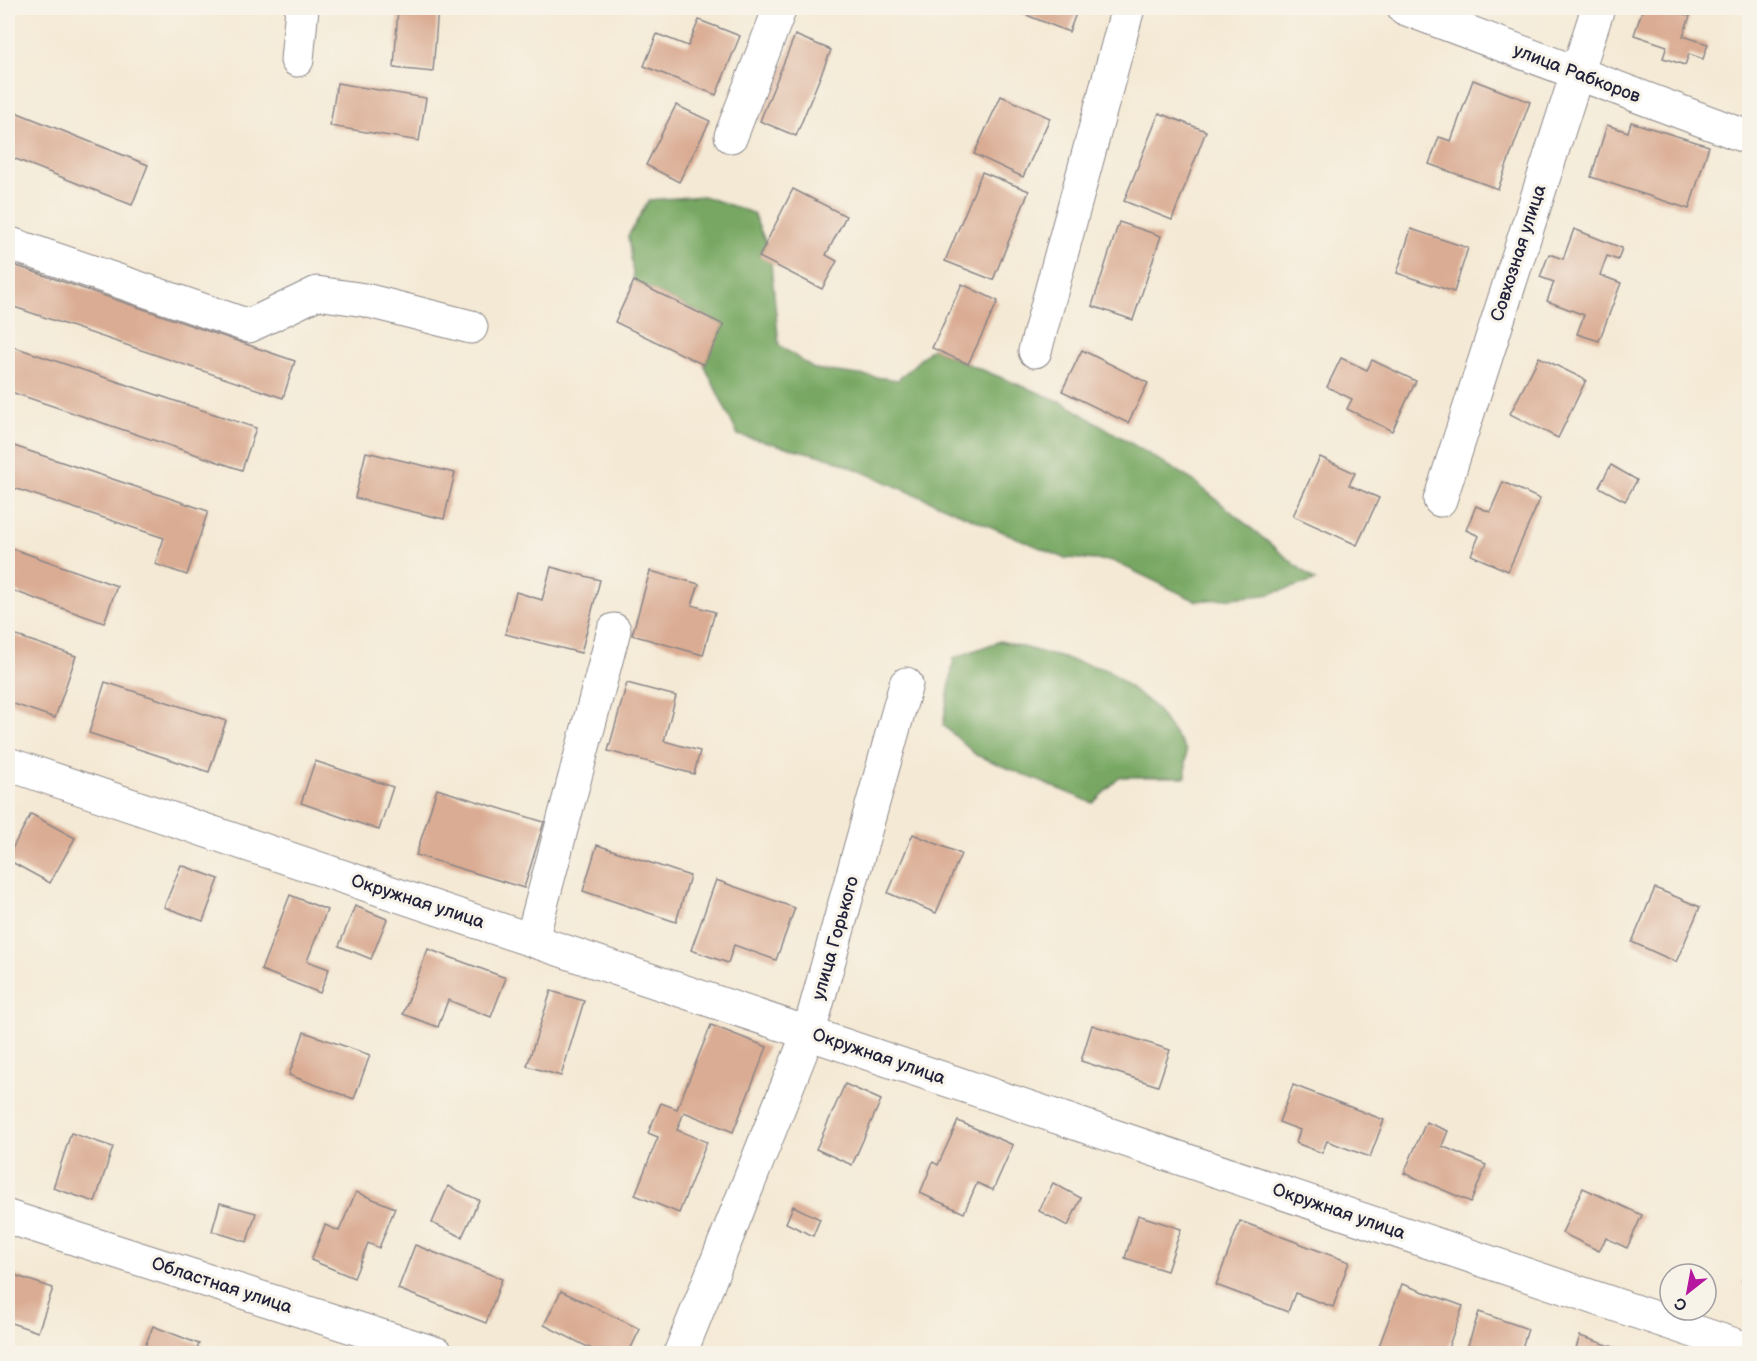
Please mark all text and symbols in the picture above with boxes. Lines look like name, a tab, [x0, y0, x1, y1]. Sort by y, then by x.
street label: улица Рабкоров	[1510, 40, 1644, 108]
street label: Совхозная улица	[1487, 182, 1551, 324]
street label: Окружная улица	[349, 870, 488, 933]
street label: улица Горького	[808, 874, 863, 1002]
street label: Окружная улица	[810, 1024, 948, 1089]
street label: Окружная улица	[1270, 1179, 1408, 1244]
street label: Областная улица	[149, 1253, 295, 1318]
north arrow	[1658, 1262, 1718, 1322]
text: С	[1671, 1293, 1691, 1315]

